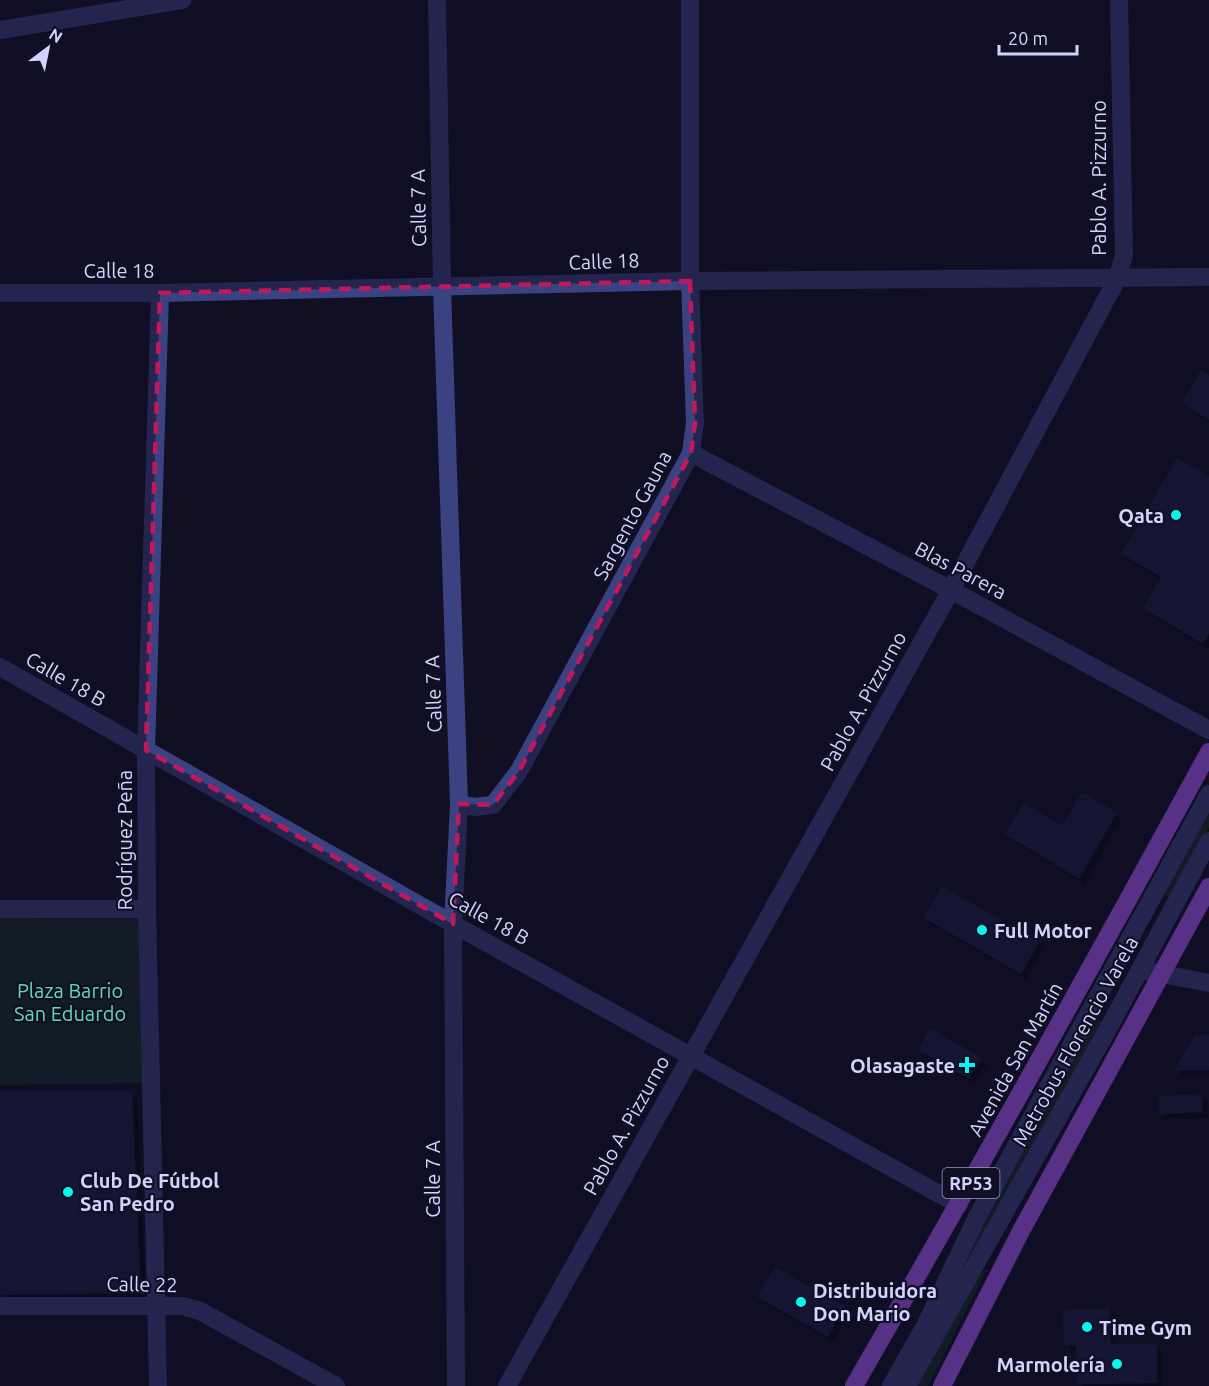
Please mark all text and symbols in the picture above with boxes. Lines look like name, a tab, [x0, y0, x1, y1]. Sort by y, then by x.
north arrow	[18, 18, 78, 78]
scale bar	[999, 18, 1077, 56]
text: N	[46, 24, 66, 46]
text: 20 m	[1008, 28, 1048, 48]
street label: Pablo A. Pizzurno	[1087, 100, 1110, 256]
street label: Calle 7 A	[406, 169, 430, 247]
street label: Calle 18	[568, 248, 640, 274]
street label: Calle 18	[83, 259, 155, 282]
street label: Sargento Gauna	[588, 446, 676, 584]
place label: Qata	[1118, 504, 1164, 527]
marker: Qata	[1169, 508, 1183, 522]
street label: Blas Parera	[911, 536, 1011, 604]
street label: Pablo A. Pizzurno	[815, 627, 911, 775]
street label: Calle 18 B	[22, 647, 110, 711]
street label: Calle 7 A	[420, 655, 446, 733]
street label: Rodríguez Peña	[113, 770, 136, 910]
street label: Calle 18 B	[445, 886, 533, 950]
place label: Full Motor	[994, 919, 1093, 942]
marker: Full Motor	[975, 923, 989, 937]
street label: Metrobus Florencio Varela	[1008, 932, 1142, 1150]
street label: Avenida San Martín	[963, 978, 1067, 1140]
park label: Plaza Barrio San Eduardo	[14, 979, 126, 1025]
street label: Pablo A. Pizzurno	[578, 1051, 674, 1199]
place label: Olasagaste	[850, 1054, 955, 1077]
marker: Olasagaste	[960, 1058, 974, 1072]
street label: Calle 7 A	[421, 1140, 444, 1218]
road number: RP53	[942, 1168, 1000, 1198]
place label: Club De Fútbol San Pedro	[80, 1169, 219, 1215]
marker: Club De Fútbol San Pedro	[61, 1185, 75, 1199]
street label: Calle 22	[106, 1272, 178, 1296]
place label: Distribuidora Don Mario	[813, 1279, 937, 1325]
marker: Distribuidora Don Mario	[794, 1295, 808, 1309]
place label: Time Gym	[1099, 1316, 1192, 1339]
marker: Time Gym	[1080, 1320, 1094, 1334]
place label: Marmolería	[997, 1353, 1105, 1376]
marker: Marmolería	[1110, 1357, 1124, 1371]

